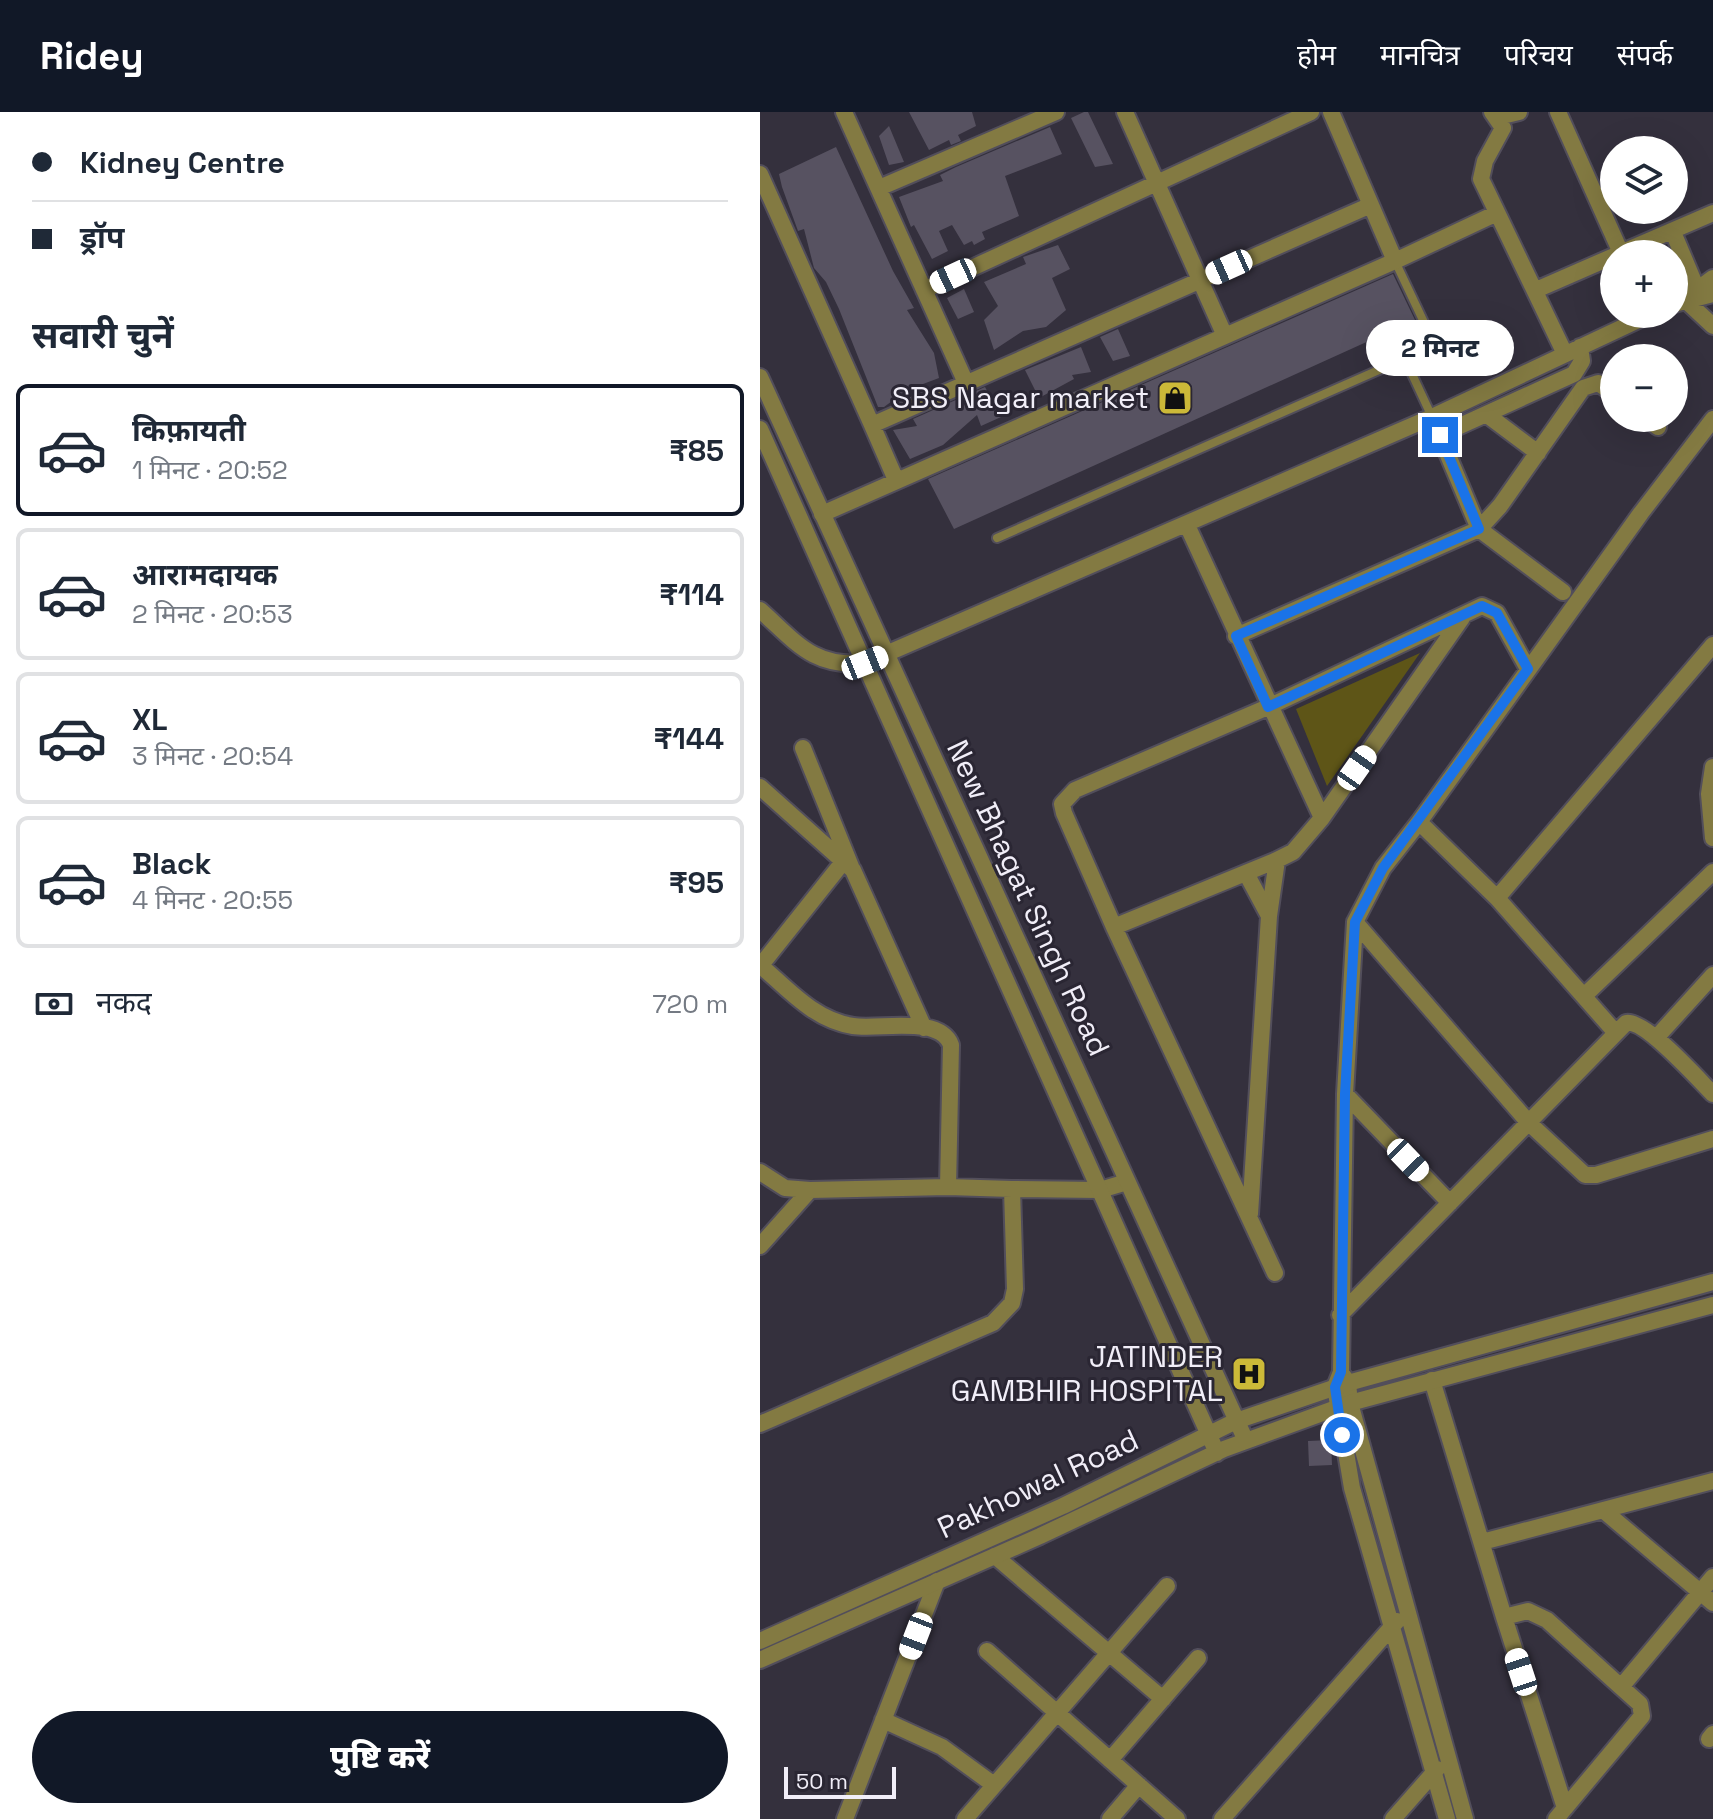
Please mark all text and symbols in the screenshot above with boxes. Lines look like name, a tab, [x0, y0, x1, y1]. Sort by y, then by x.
text: Ridey	[40, 32, 144, 80]
text: होम	[1297, 37, 1336, 73]
text: मानचित्र	[1380, 37, 1460, 73]
text: परिचय	[1504, 37, 1573, 73]
text: संपर्क	[1617, 37, 1673, 73]
map controls	[1600, 136, 1688, 432]
button: layers	[1600, 136, 1688, 224]
text: Kidney Centre	[80, 143, 285, 182]
text: ड्रॉप	[80, 218, 124, 257]
button: +	[1600, 240, 1688, 328]
car	[1202, 246, 1256, 288]
car	[926, 255, 980, 297]
text: सवारी चुनें	[32, 313, 174, 359]
callout: 2 मिनट	[1366, 319, 1514, 375]
text: 2 मिनट	[1401, 331, 1479, 365]
button: −	[1600, 344, 1688, 432]
place label: SBS Nagar market	[892, 378, 1149, 417]
shop icon: SBS Nagar market	[1156, 379, 1194, 417]
text: किफ़ायती	[132, 411, 246, 450]
icon: car	[36, 414, 108, 486]
route end	[1422, 417, 1458, 453]
text: ₹85	[669, 431, 724, 470]
text: 1 मिनट · 20:52	[132, 453, 288, 487]
text: आरामदायक	[132, 555, 278, 594]
icon: car	[36, 558, 108, 630]
text: ₹114	[659, 575, 724, 614]
text: 2 मिनट · 20:53	[132, 597, 293, 631]
car	[838, 643, 892, 683]
text: XL	[132, 700, 168, 739]
icon: car	[36, 702, 108, 774]
text: ₹144	[654, 719, 724, 758]
street label: New Bhagat Singh Road	[938, 733, 1119, 1062]
text: 3 मिनट · 20:54	[132, 739, 293, 773]
car	[1333, 741, 1381, 795]
text: Black	[132, 844, 211, 883]
icon: car	[36, 846, 108, 918]
text: ₹95	[669, 863, 724, 902]
text: 4 मिनट · 20:55	[132, 883, 293, 917]
icon: cash	[32, 982, 76, 1026]
text: नकद	[96, 983, 152, 1022]
text: 720 m	[652, 987, 728, 1021]
car	[1383, 1134, 1433, 1186]
place label: JATINDER GAMBHIR HOSPITAL	[951, 1337, 1223, 1410]
hospital icon: JATINDER GAMBHIR HOSPITAL	[1230, 1355, 1268, 1393]
route start	[1324, 1417, 1360, 1453]
street label: Pakhowal Road	[931, 1420, 1145, 1547]
car	[896, 1609, 936, 1663]
car	[1502, 1645, 1540, 1699]
button: पुष्टि करें	[32, 1711, 728, 1803]
scale bar	[784, 1763, 896, 1799]
text: 50 m	[796, 1767, 848, 1795]

